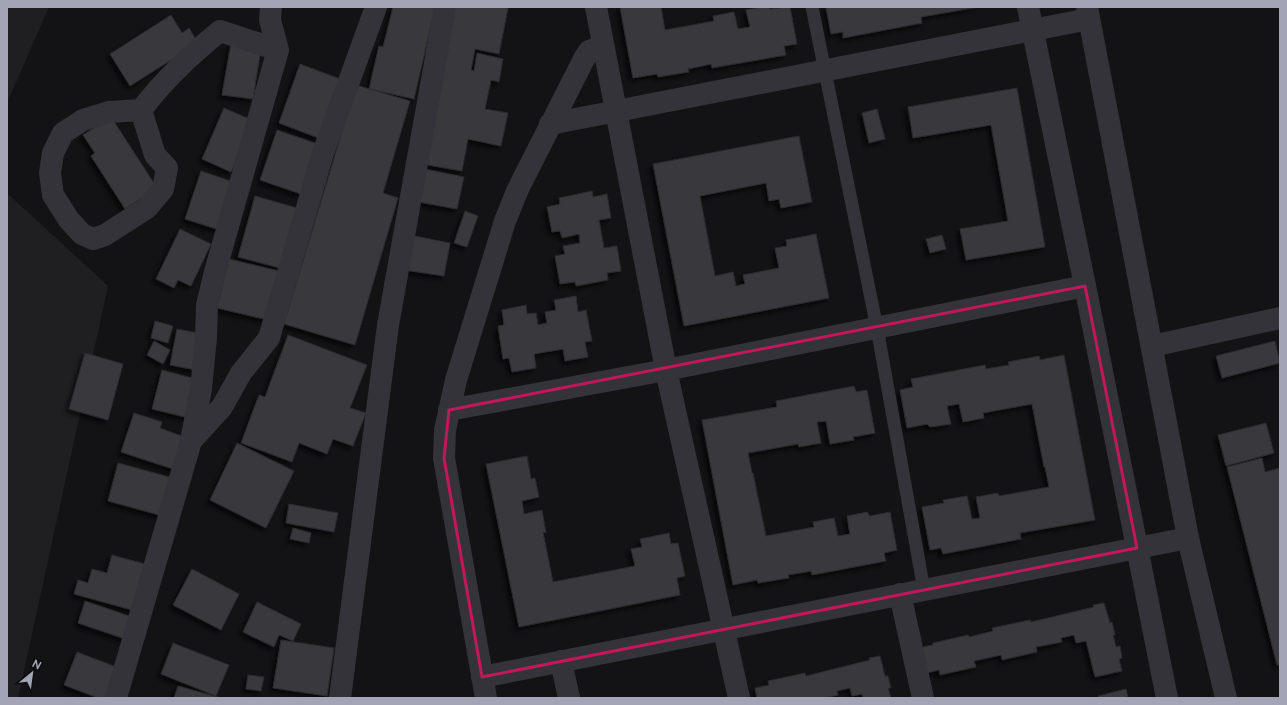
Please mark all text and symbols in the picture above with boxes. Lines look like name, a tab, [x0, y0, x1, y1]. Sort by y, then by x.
north arrow	[12, 653, 52, 693]
text: N	[30, 657, 43, 672]

